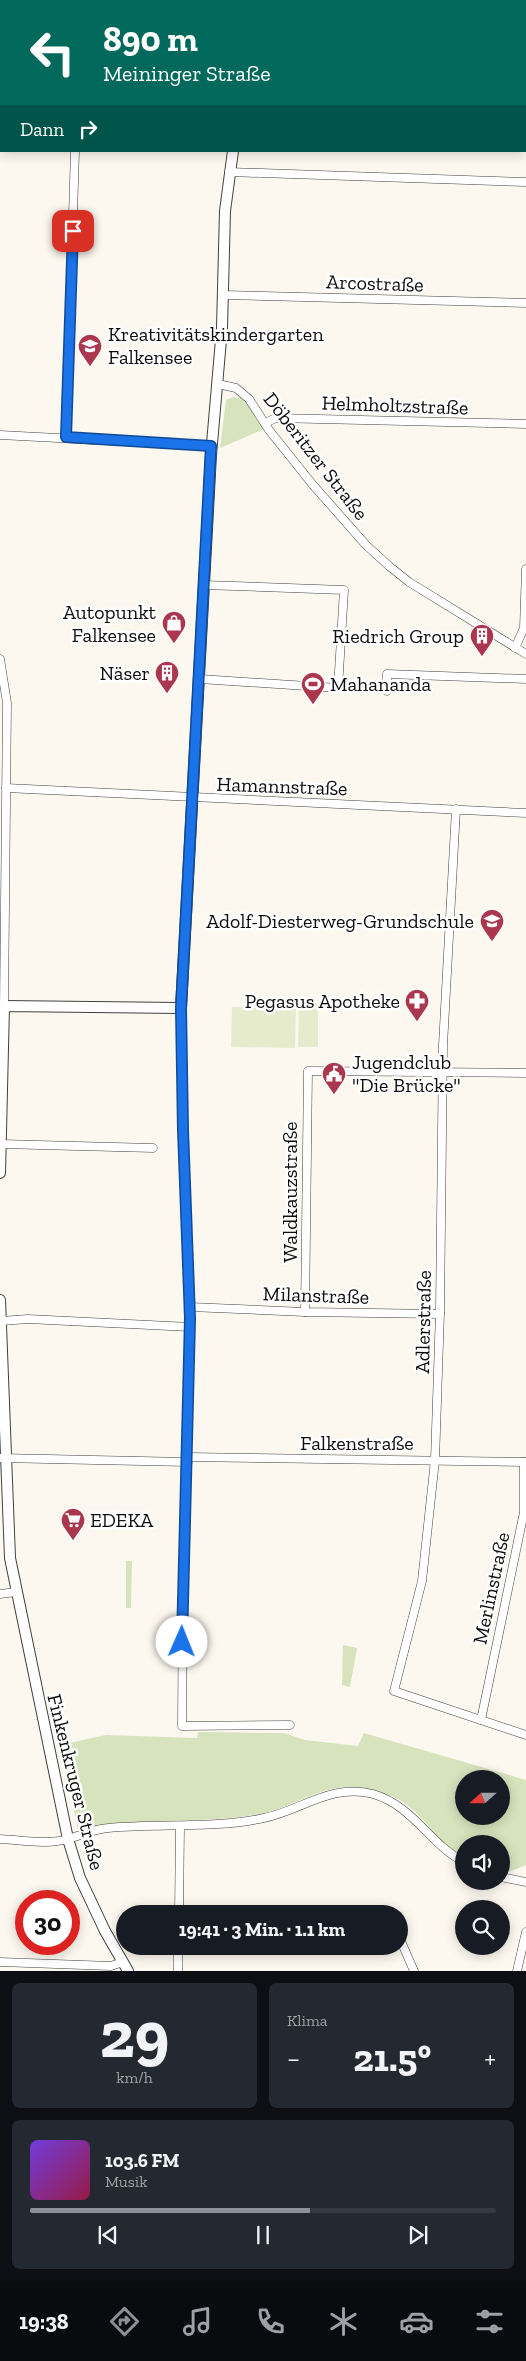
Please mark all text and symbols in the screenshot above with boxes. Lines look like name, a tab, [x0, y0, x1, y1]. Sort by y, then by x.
text: 890 m	[103, 18, 198, 60]
icon: left	[20, 20, 85, 85]
text: Meininger Straße	[103, 60, 271, 87]
icon: right	[74, 115, 102, 143]
text: Dann	[20, 118, 64, 141]
pin	[52, 210, 94, 252]
icon: arrive	[59, 217, 87, 245]
street label: Arcostraße	[326, 269, 424, 297]
place label: Kreativitätskindergarten Falkensee	[108, 322, 324, 369]
school or university icon: Kreativitätskindergarten Falkensee	[77, 333, 103, 367]
street label: Döberitzer Straße	[259, 387, 373, 525]
street label: Helmholtzstraße	[321, 390, 469, 420]
place label: Autopunkt Falkensee	[63, 600, 157, 647]
shop icon: Autopunkt Falkensee	[161, 610, 187, 644]
building icon: Riedrich Group	[469, 623, 495, 657]
place label: Riedrich Group	[332, 624, 464, 648]
building icon: Näser	[154, 660, 180, 694]
place label: Näser	[100, 661, 150, 685]
sports icon: Mahananda	[300, 671, 326, 705]
place label: Mahananda	[330, 672, 432, 696]
street label: Hamannstraße	[216, 772, 348, 800]
school or university icon: Adolf-Diesterweg-Grundschule	[479, 908, 505, 942]
place label: Adolf-Diesterweg-Grundschule	[206, 909, 474, 933]
pharmacy icon: Pegasus Apotheke	[404, 988, 430, 1022]
place label: Pegasus Apotheke	[245, 989, 400, 1013]
place label: Jugendclub "Die Brücke"	[352, 1050, 461, 1097]
public building icon: Jugendclub "Die Brücke"	[321, 1061, 347, 1095]
street label: Waldkauzstraße	[278, 1122, 302, 1263]
street label: Adlerstraße	[410, 1270, 436, 1374]
street label: Milanstraße	[262, 1281, 370, 1309]
street label: Falkenstraße	[300, 1431, 414, 1455]
supermarket icon: EDEKA	[60, 1507, 86, 1541]
place label: EDEKA	[90, 1508, 154, 1532]
street label: Merlinstraße	[467, 1530, 515, 1646]
position arrow	[155, 1615, 207, 1667]
street label: Finkenkruger Straße	[42, 1691, 110, 1873]
north arrow	[455, 1770, 510, 1825]
map controls	[455, 1770, 510, 1955]
button: sound	[455, 1835, 510, 1890]
speed limit sign: 30	[15, 1890, 80, 1955]
button: search	[455, 1900, 510, 1955]
text: 19:41 · 3 Min. · 1.1 km	[179, 1918, 345, 1941]
text: 29	[100, 1996, 169, 2074]
text: Klima	[287, 2011, 328, 2030]
text: 21.5°	[353, 2035, 431, 2081]
text: −	[287, 2042, 300, 2075]
text: +	[484, 2042, 496, 2075]
text: km/h	[116, 2068, 153, 2087]
text: 103.6 FM	[105, 2149, 179, 2172]
text: Musik	[105, 2172, 148, 2191]
icon: previous	[94, 2221, 122, 2249]
icon: pause	[249, 2221, 277, 2249]
icon: next	[404, 2221, 432, 2249]
icon: directions	[107, 2304, 142, 2339]
icon: music	[180, 2304, 215, 2339]
icon: phone	[253, 2304, 288, 2339]
icon: climate	[326, 2304, 361, 2339]
icon: car	[399, 2304, 434, 2339]
icon: filters	[472, 2304, 507, 2339]
text: 19:38	[19, 2308, 69, 2335]

